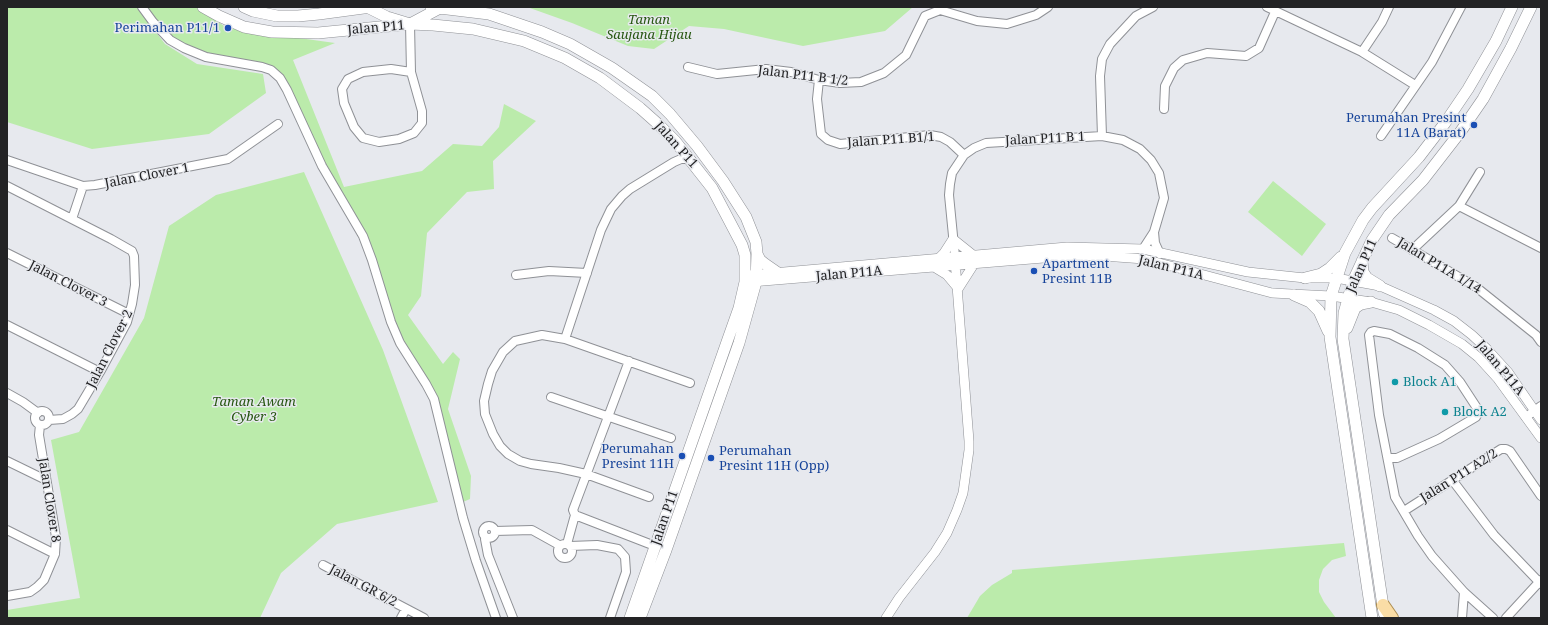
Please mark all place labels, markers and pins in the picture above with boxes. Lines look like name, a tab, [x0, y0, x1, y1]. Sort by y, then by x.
place label: Perimahan P11/1	[115, 20, 220, 36]
marker: Perimahan P11/1	[223, 23, 233, 33]
place label: Perumahan Presint 11A (Barat)	[1346, 110, 1466, 141]
marker: Perumahan Presint 11A (Barat)	[1469, 120, 1479, 130]
place label: Apartment Presint 11B	[1042, 256, 1112, 287]
marker: Apartment Presint 11B	[1029, 266, 1039, 276]
place label: Block A1	[1403, 374, 1457, 390]
marker: Block A1	[1390, 377, 1400, 387]
place label: Block A2	[1453, 404, 1507, 420]
marker: Block A2	[1440, 407, 1450, 417]
place label: Perumahan Presint 11H	[601, 441, 674, 472]
place label: Perumahan Presint 11H (Opp)	[719, 443, 829, 474]
marker: Perumahan Presint 11H	[677, 451, 687, 461]
marker: Perumahan Presint 11H (Opp)	[706, 453, 716, 463]

